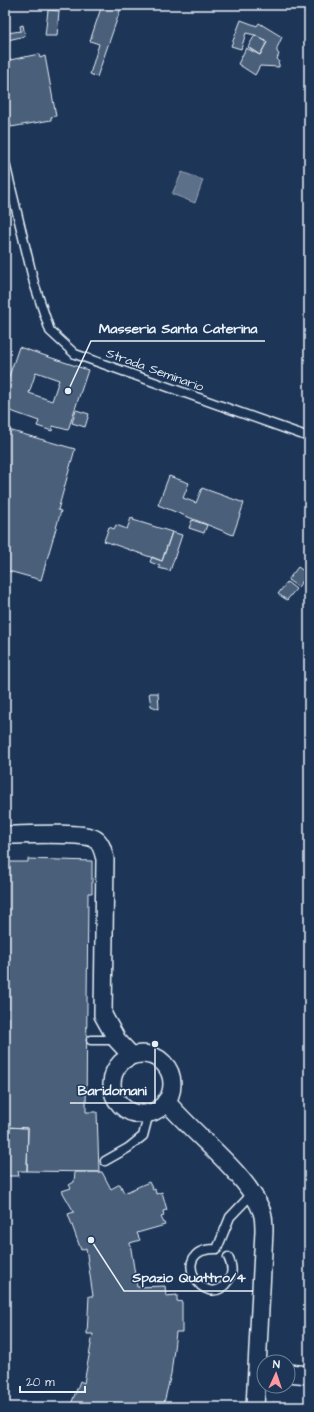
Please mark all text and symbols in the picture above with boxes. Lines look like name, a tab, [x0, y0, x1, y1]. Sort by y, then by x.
callout: Masseria Santa Caterina	[91, 315, 265, 341]
text: Masseria Santa Caterina	[99, 319, 258, 339]
street label: Strada Seminario	[104, 344, 207, 396]
callout: Baridomani	[70, 1077, 155, 1103]
text: Baridomani	[77, 1081, 147, 1101]
callout: Spazio Quattro/4	[124, 1265, 253, 1291]
text: Spazio Quattro/4	[131, 1268, 246, 1288]
north arrow	[256, 1354, 296, 1394]
text: N	[273, 1357, 280, 1372]
scale bar	[20, 1368, 85, 1394]
text: 20 m	[26, 1374, 55, 1391]

